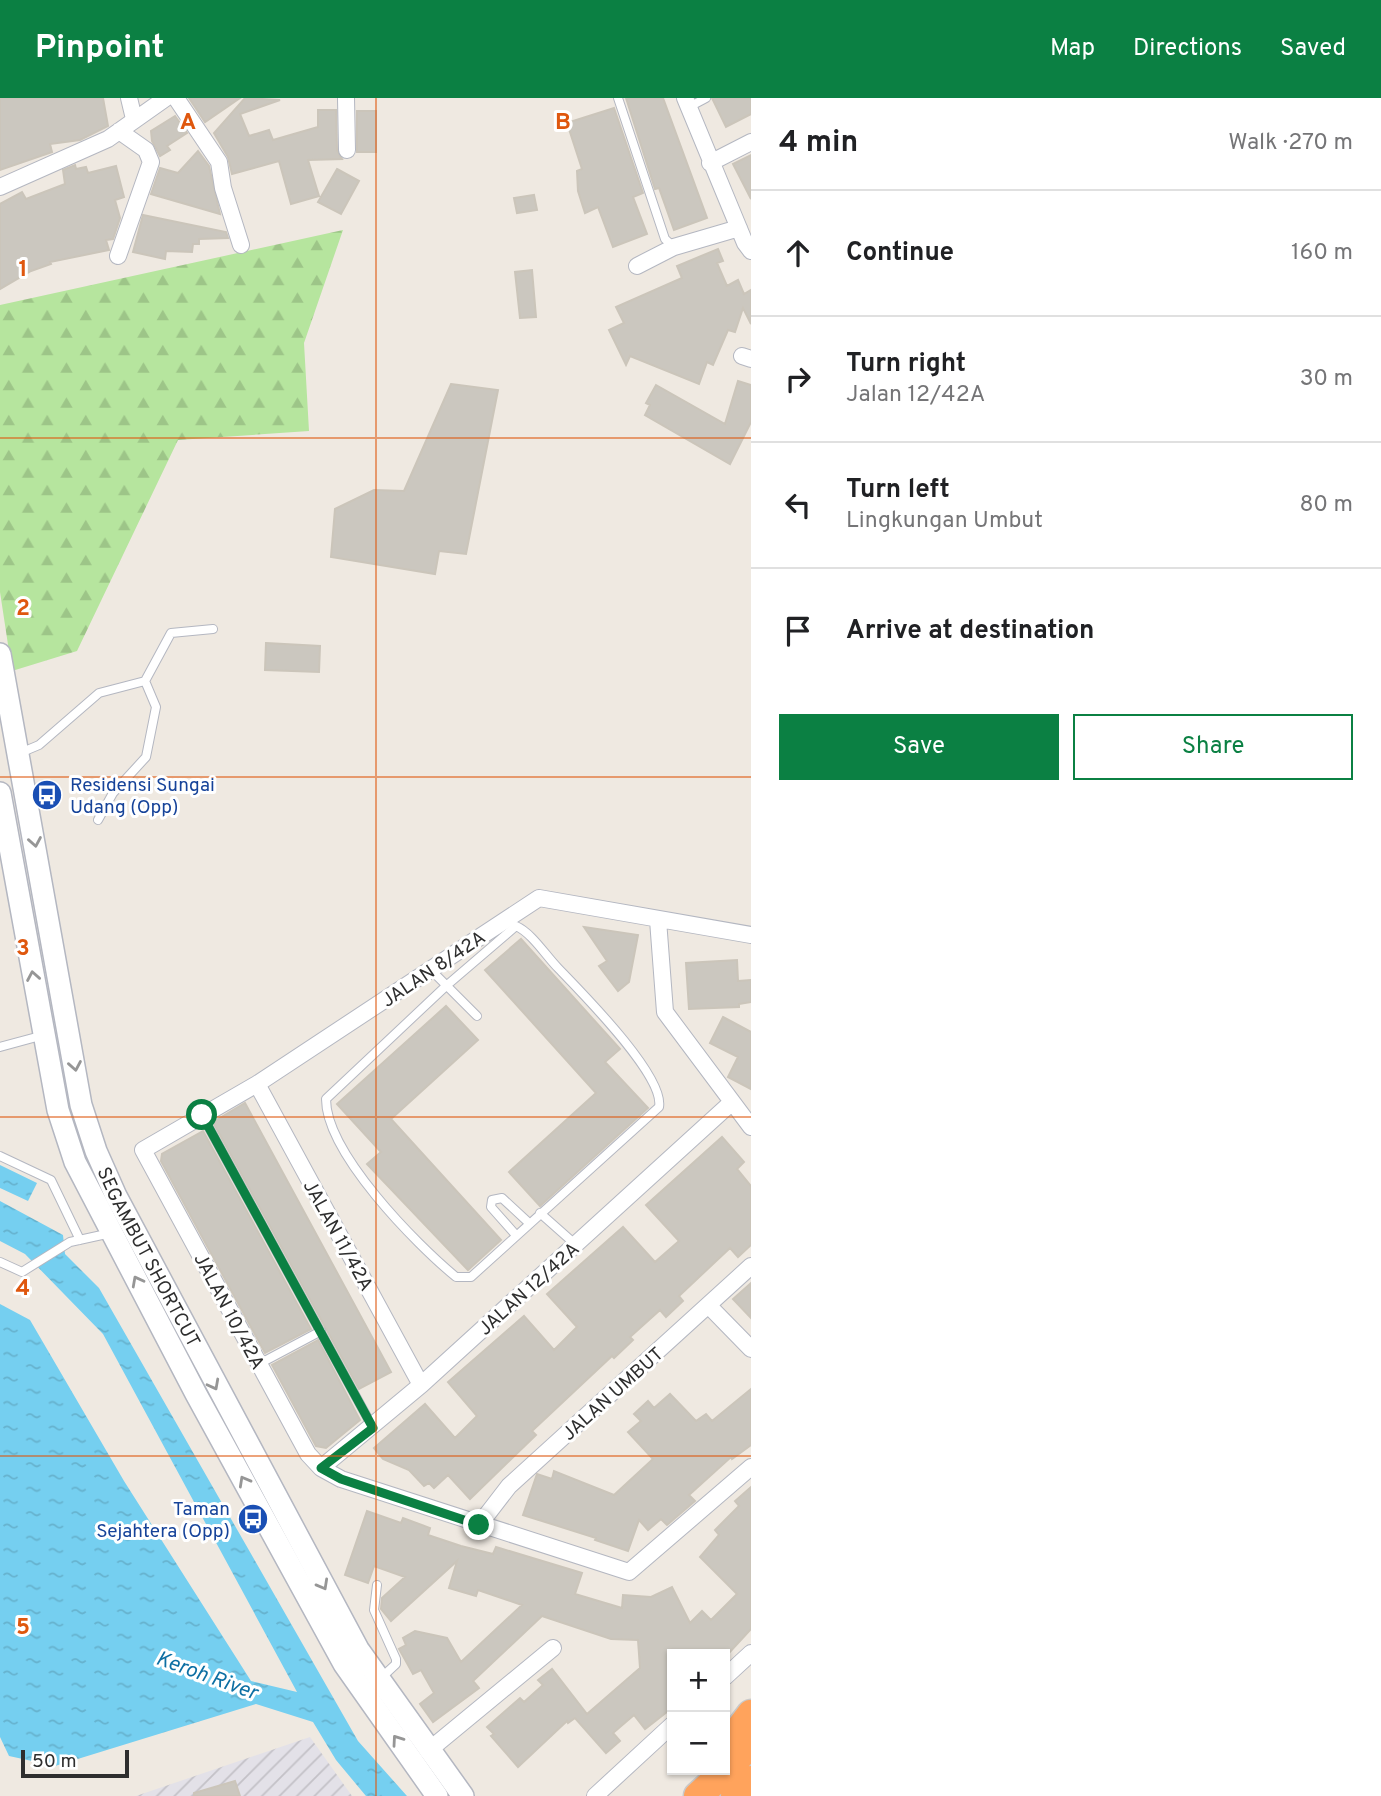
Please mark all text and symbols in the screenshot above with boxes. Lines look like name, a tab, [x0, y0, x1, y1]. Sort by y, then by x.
text: Pinpoint	[35, 28, 164, 70]
text: Map	[1050, 34, 1095, 64]
text: Directions	[1133, 34, 1242, 64]
text: Saved	[1280, 34, 1346, 64]
text: A	[180, 109, 196, 138]
text: B	[555, 109, 571, 138]
text: 4 min	[779, 125, 858, 162]
text: Walk · 270 m	[1228, 129, 1353, 158]
icon: ahead	[779, 234, 817, 272]
text: Continue	[846, 237, 954, 270]
text: 160 m	[1291, 239, 1353, 268]
text: 1	[18, 256, 28, 285]
text: Turn right	[846, 348, 966, 381]
icon: right	[779, 360, 817, 398]
text: 30 m	[1300, 365, 1353, 394]
text: Jalan 12/42A	[846, 381, 985, 410]
text: Turn left	[846, 474, 950, 507]
icon: left	[779, 486, 817, 524]
text: 80 m	[1300, 491, 1353, 520]
text: Lingkungan Umbut	[846, 507, 1043, 536]
text: 2	[16, 595, 30, 624]
icon: arrive	[779, 612, 817, 650]
text: Arrive at destination	[846, 615, 1094, 648]
button: Save	[779, 714, 1059, 780]
button: Share	[1073, 714, 1353, 780]
place label: Residensi Sungai Udang (Opp)	[70, 774, 215, 820]
bus stop icon: Residensi Sungai Udang (Opp)	[30, 778, 64, 812]
one-way arrow	[27, 836, 42, 848]
street label: JALAN 8/42A	[378, 926, 491, 1013]
text: 3	[16, 935, 30, 964]
one-way arrow	[27, 970, 42, 982]
one-way arrow	[67, 1060, 82, 1072]
route start	[186, 1099, 217, 1130]
street label: SEGAMBUT SHORTCUT	[91, 1164, 205, 1352]
street label: JALAN 11/42A	[297, 1176, 378, 1296]
street label: JALAN 12/42A	[474, 1238, 585, 1341]
street label: JALAN 10/42A	[187, 1250, 269, 1374]
text: 4	[16, 1275, 30, 1304]
one-way arrow	[131, 1276, 145, 1288]
street label: JALAN UMBUT	[558, 1343, 669, 1446]
one-way arrow	[206, 1377, 219, 1390]
one-way arrow	[239, 1476, 253, 1489]
place label: Taman Sejahtera (Opp)	[96, 1498, 230, 1544]
bus stop icon: Taman Sejahtera (Opp)	[236, 1502, 270, 1536]
route end	[463, 1509, 494, 1540]
one-way arrow	[314, 1577, 328, 1590]
text: 5	[16, 1614, 30, 1643]
water label: Keroh River	[152, 1646, 263, 1708]
map controls	[667, 1649, 730, 1775]
button: +	[667, 1649, 730, 1712]
button: −	[667, 1712, 730, 1775]
one-way arrow	[393, 1735, 405, 1748]
scale bar	[21, 1747, 130, 1779]
text: 50 m	[32, 1750, 77, 1774]

